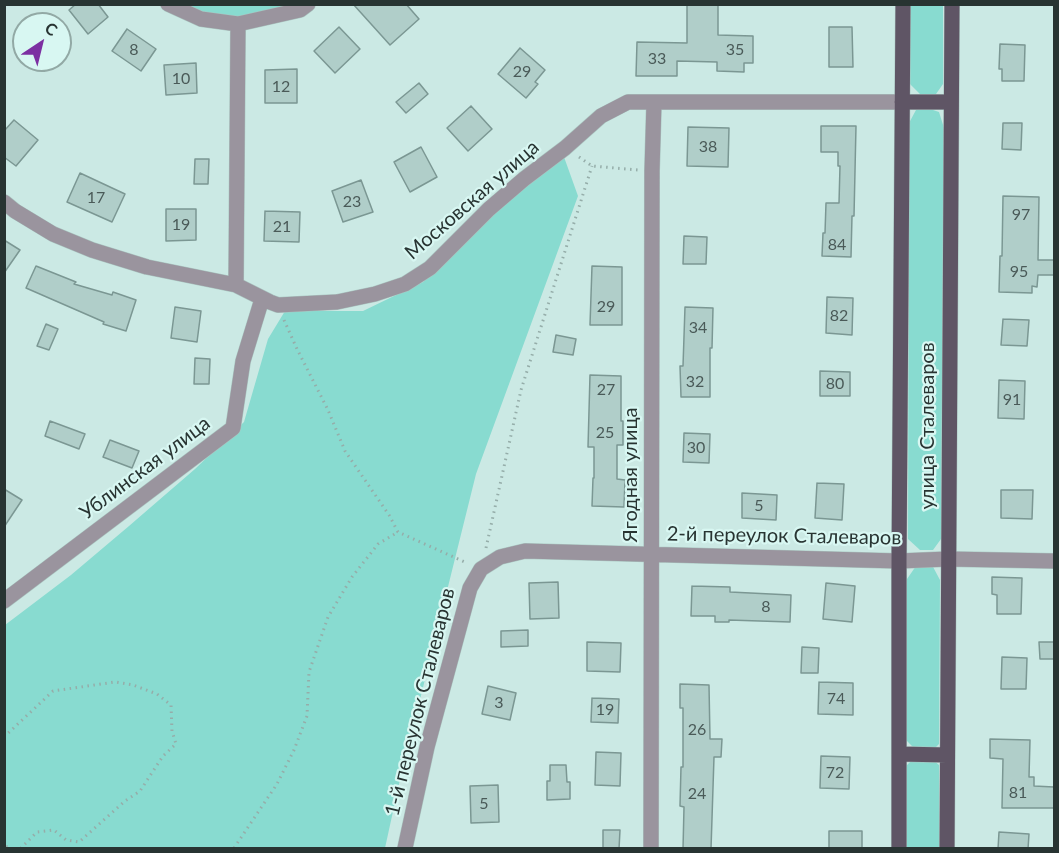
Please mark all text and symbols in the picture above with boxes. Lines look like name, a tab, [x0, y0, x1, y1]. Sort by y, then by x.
north arrow	[12, 12, 72, 72]
text: С	[42, 18, 61, 39]
house number: 8	[129, 40, 139, 60]
house number: 35	[726, 40, 744, 60]
house number: 33	[648, 49, 666, 69]
house number: 29	[513, 62, 531, 82]
house number: 10	[172, 69, 190, 89]
house number: 12	[272, 77, 290, 97]
street label: Московская улица	[400, 135, 544, 265]
house number: 38	[699, 137, 717, 157]
house number: 17	[87, 188, 105, 208]
house number: 23	[343, 192, 361, 212]
house number: 97	[1012, 205, 1030, 225]
house number: 19	[172, 215, 190, 235]
house number: 21	[273, 217, 291, 237]
house number: 84	[828, 235, 846, 255]
house number: 95	[1010, 262, 1028, 282]
house number: 29	[597, 297, 615, 317]
house number: 82	[830, 306, 848, 326]
house number: 34	[689, 318, 707, 338]
street label: улица Сталеваров	[916, 342, 940, 510]
house number: 32	[686, 372, 704, 392]
house number: 80	[826, 374, 844, 394]
house number: 27	[597, 380, 615, 400]
house number: 91	[1003, 390, 1021, 410]
street label: Ягодная улица	[619, 407, 643, 543]
street label: Ублинская улица	[75, 411, 215, 525]
house number: 25	[596, 423, 614, 443]
house number: 30	[687, 438, 705, 458]
house number: 5	[754, 496, 764, 516]
street label: 2-й переулок Сталеваров	[667, 522, 901, 550]
street label: 1-й переулок Сталеваров	[380, 585, 460, 819]
house number: 8	[761, 597, 771, 617]
house number: 74	[827, 689, 845, 709]
house number: 3	[494, 693, 504, 713]
house number: 19	[596, 700, 614, 720]
house number: 26	[688, 720, 706, 740]
house number: 72	[826, 763, 844, 783]
house number: 81	[1009, 783, 1027, 803]
house number: 24	[688, 784, 706, 804]
house number: 5	[479, 794, 489, 814]

